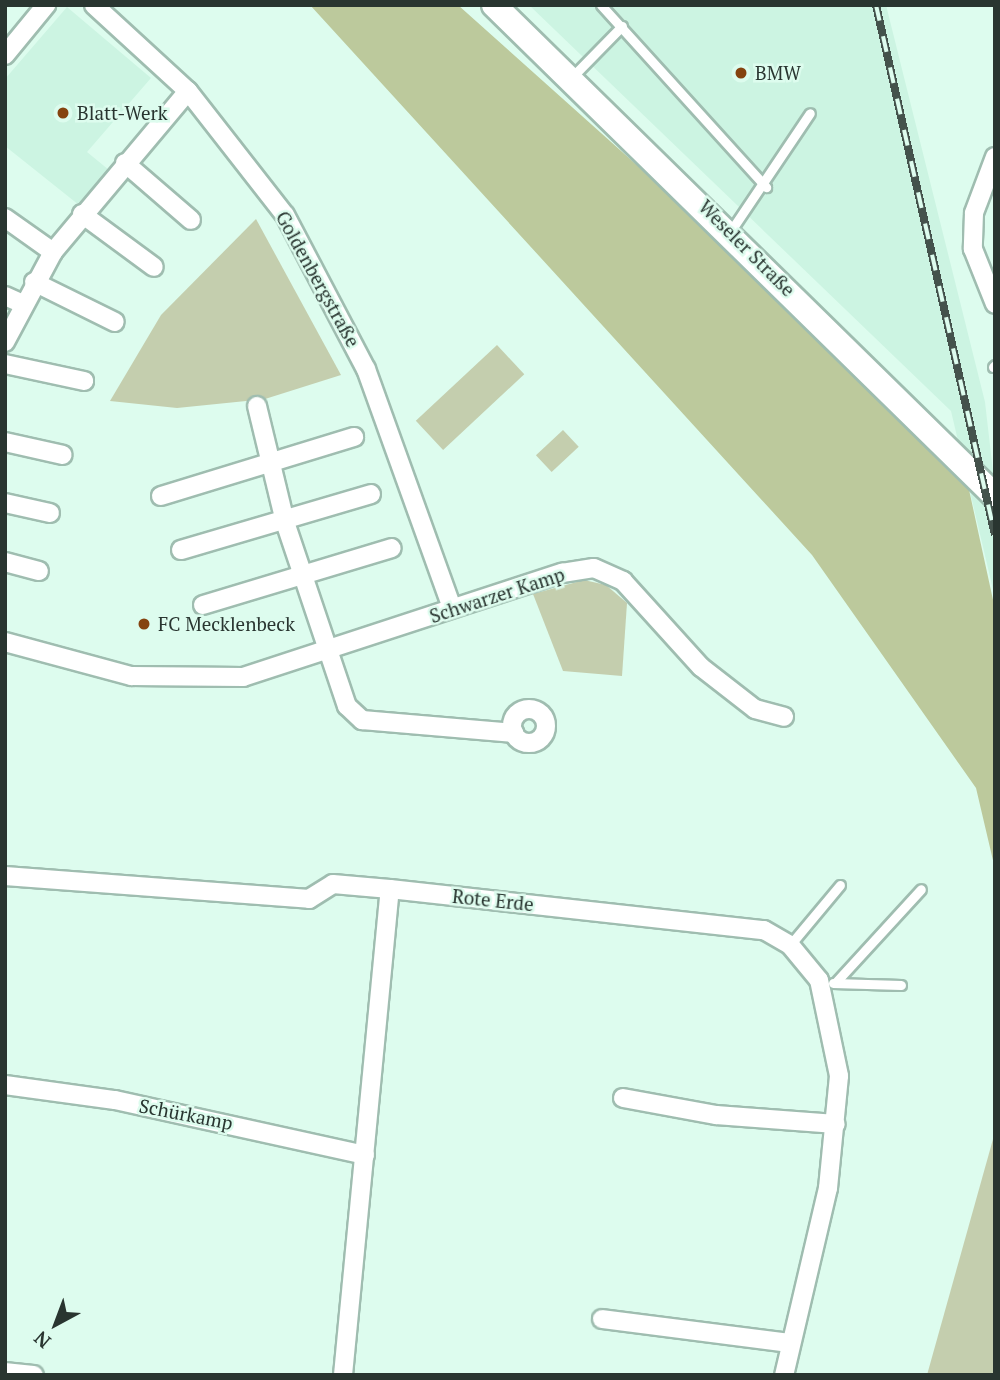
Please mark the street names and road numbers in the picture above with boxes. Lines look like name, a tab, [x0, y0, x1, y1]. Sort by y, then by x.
street label: Weseler Straße	[694, 195, 800, 301]
street label: Goldenbergstraße	[271, 207, 365, 351]
street label: Schwarzer Kamp	[427, 562, 567, 628]
street label: Rote Erde	[451, 884, 535, 916]
street label: Schürkamp	[137, 1094, 235, 1134]

